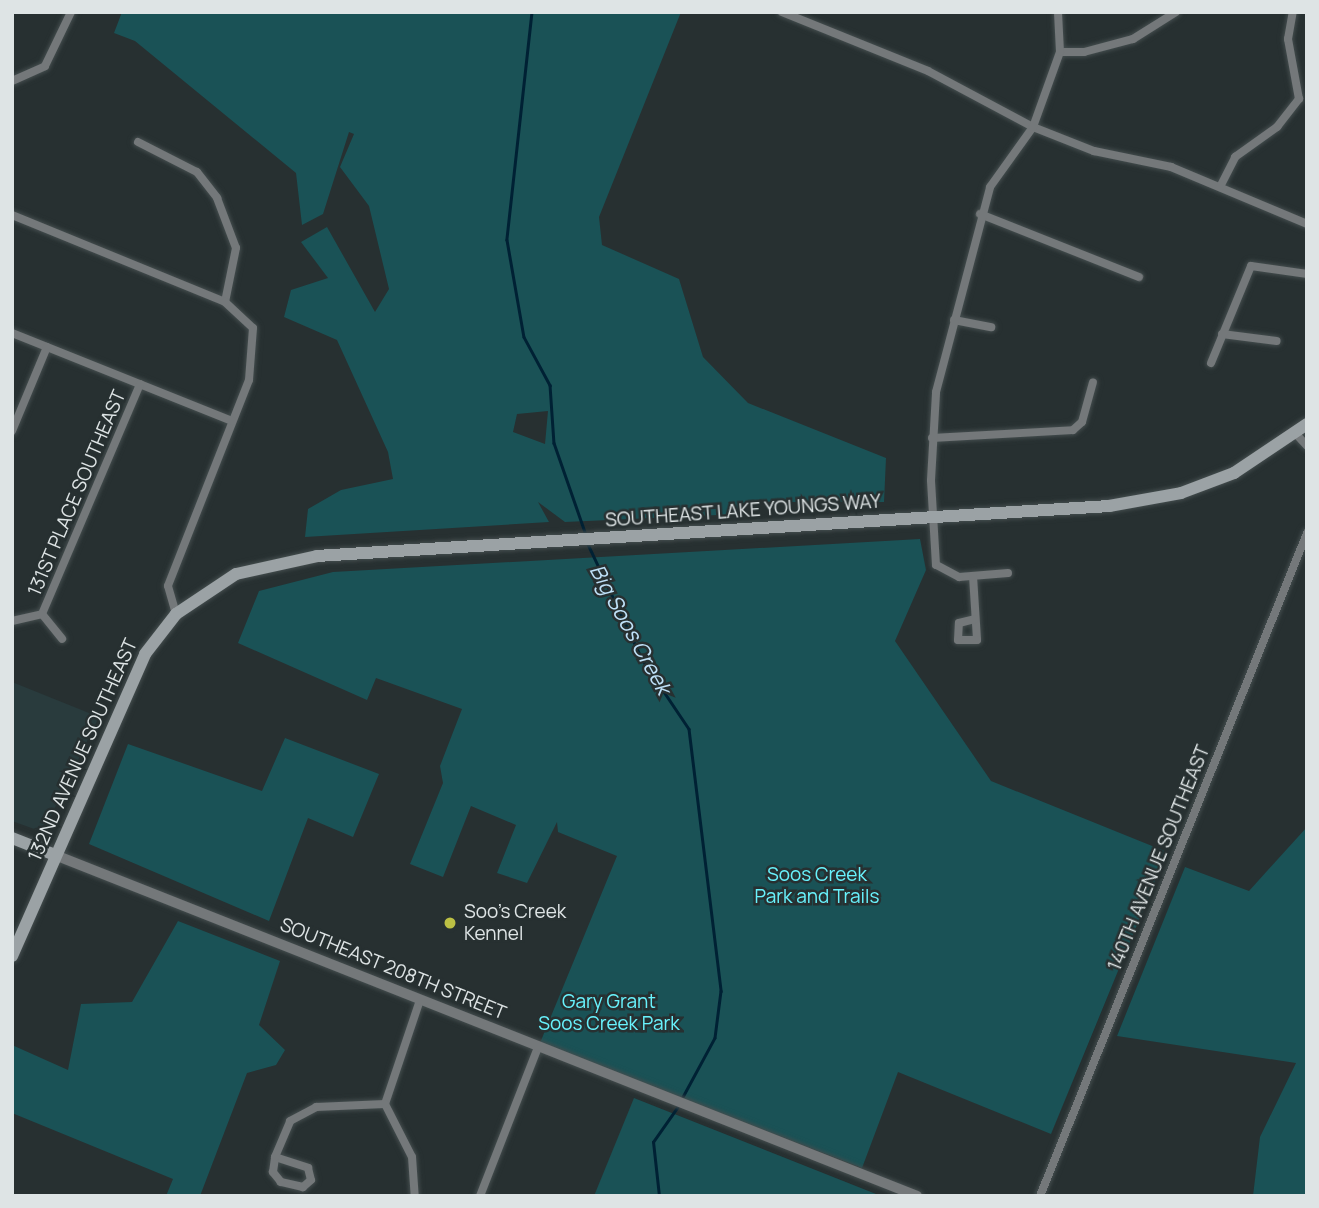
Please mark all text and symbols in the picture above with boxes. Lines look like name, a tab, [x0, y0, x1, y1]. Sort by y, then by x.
street label: 131ST PLACE SOUTHEAST	[23, 386, 131, 600]
street label: SOUTHEAST LAKE YOUNGS WAY	[604, 490, 882, 532]
water label: Big Soos Creek	[585, 560, 677, 698]
street label: 132ND AVENUE SOUTHEAST	[24, 635, 142, 865]
street label: 140TH AVENUE SOUTHEAST	[1103, 742, 1215, 974]
park label: Soos Creek Park and Trails	[755, 864, 879, 908]
place label: Soo's Creek Kennel	[464, 901, 566, 945]
street label: SOUTHEAST 208TH STREET	[277, 913, 509, 1025]
marker: Soo's Creek Kennel	[442, 915, 458, 931]
park label: Gary Grant Soos Creek Park	[538, 991, 680, 1035]

